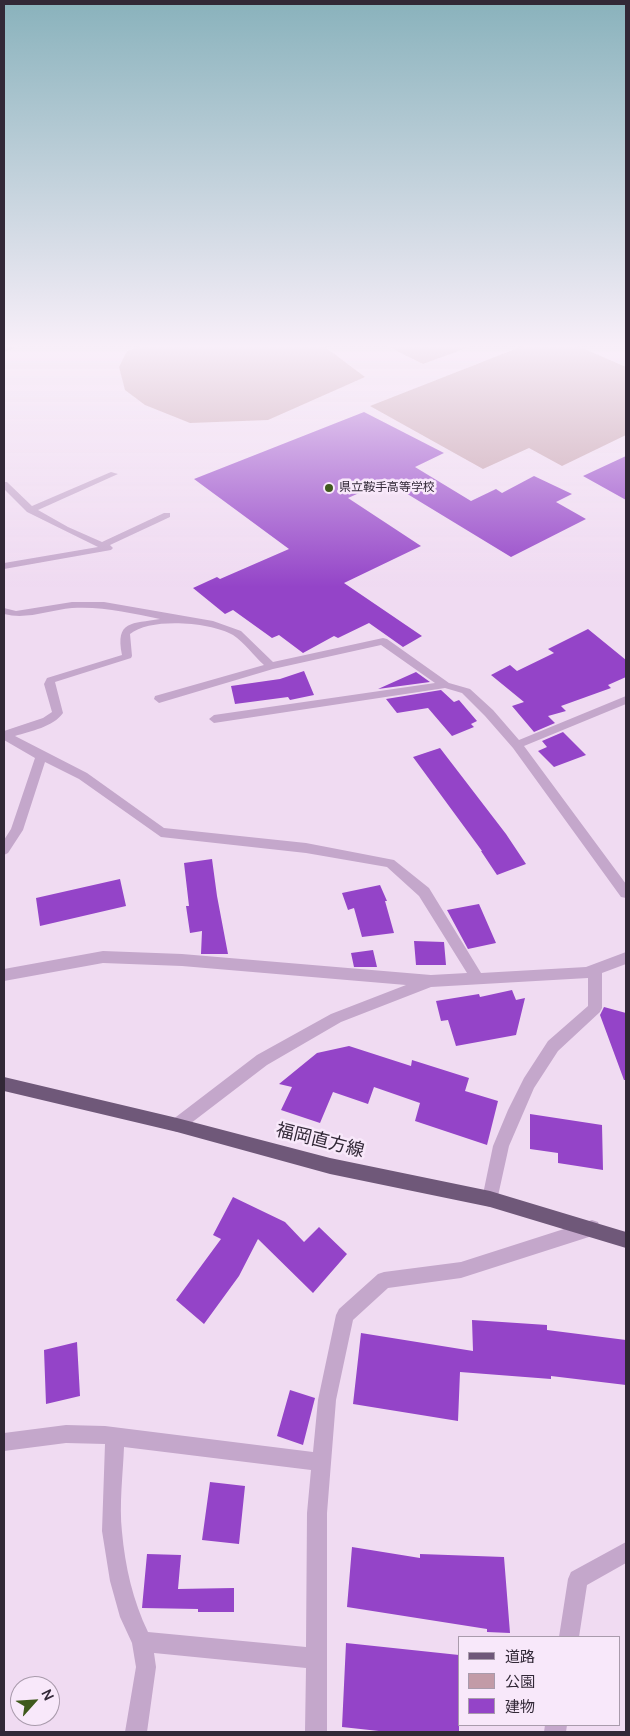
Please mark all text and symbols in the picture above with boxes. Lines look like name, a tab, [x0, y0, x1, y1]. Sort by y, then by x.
place label: 県立鞍手高等学校	[339, 481, 435, 495]
marker: 県立鞍手高等学校	[323, 482, 335, 494]
street label: 福岡直方線	[274, 1120, 366, 1162]
legend	[458, 1636, 620, 1726]
text: 道路	[505, 1646, 535, 1667]
text: 公園	[505, 1671, 535, 1692]
north arrow	[10, 1676, 60, 1726]
text: N	[37, 1686, 59, 1703]
text: 建物	[505, 1696, 535, 1717]

